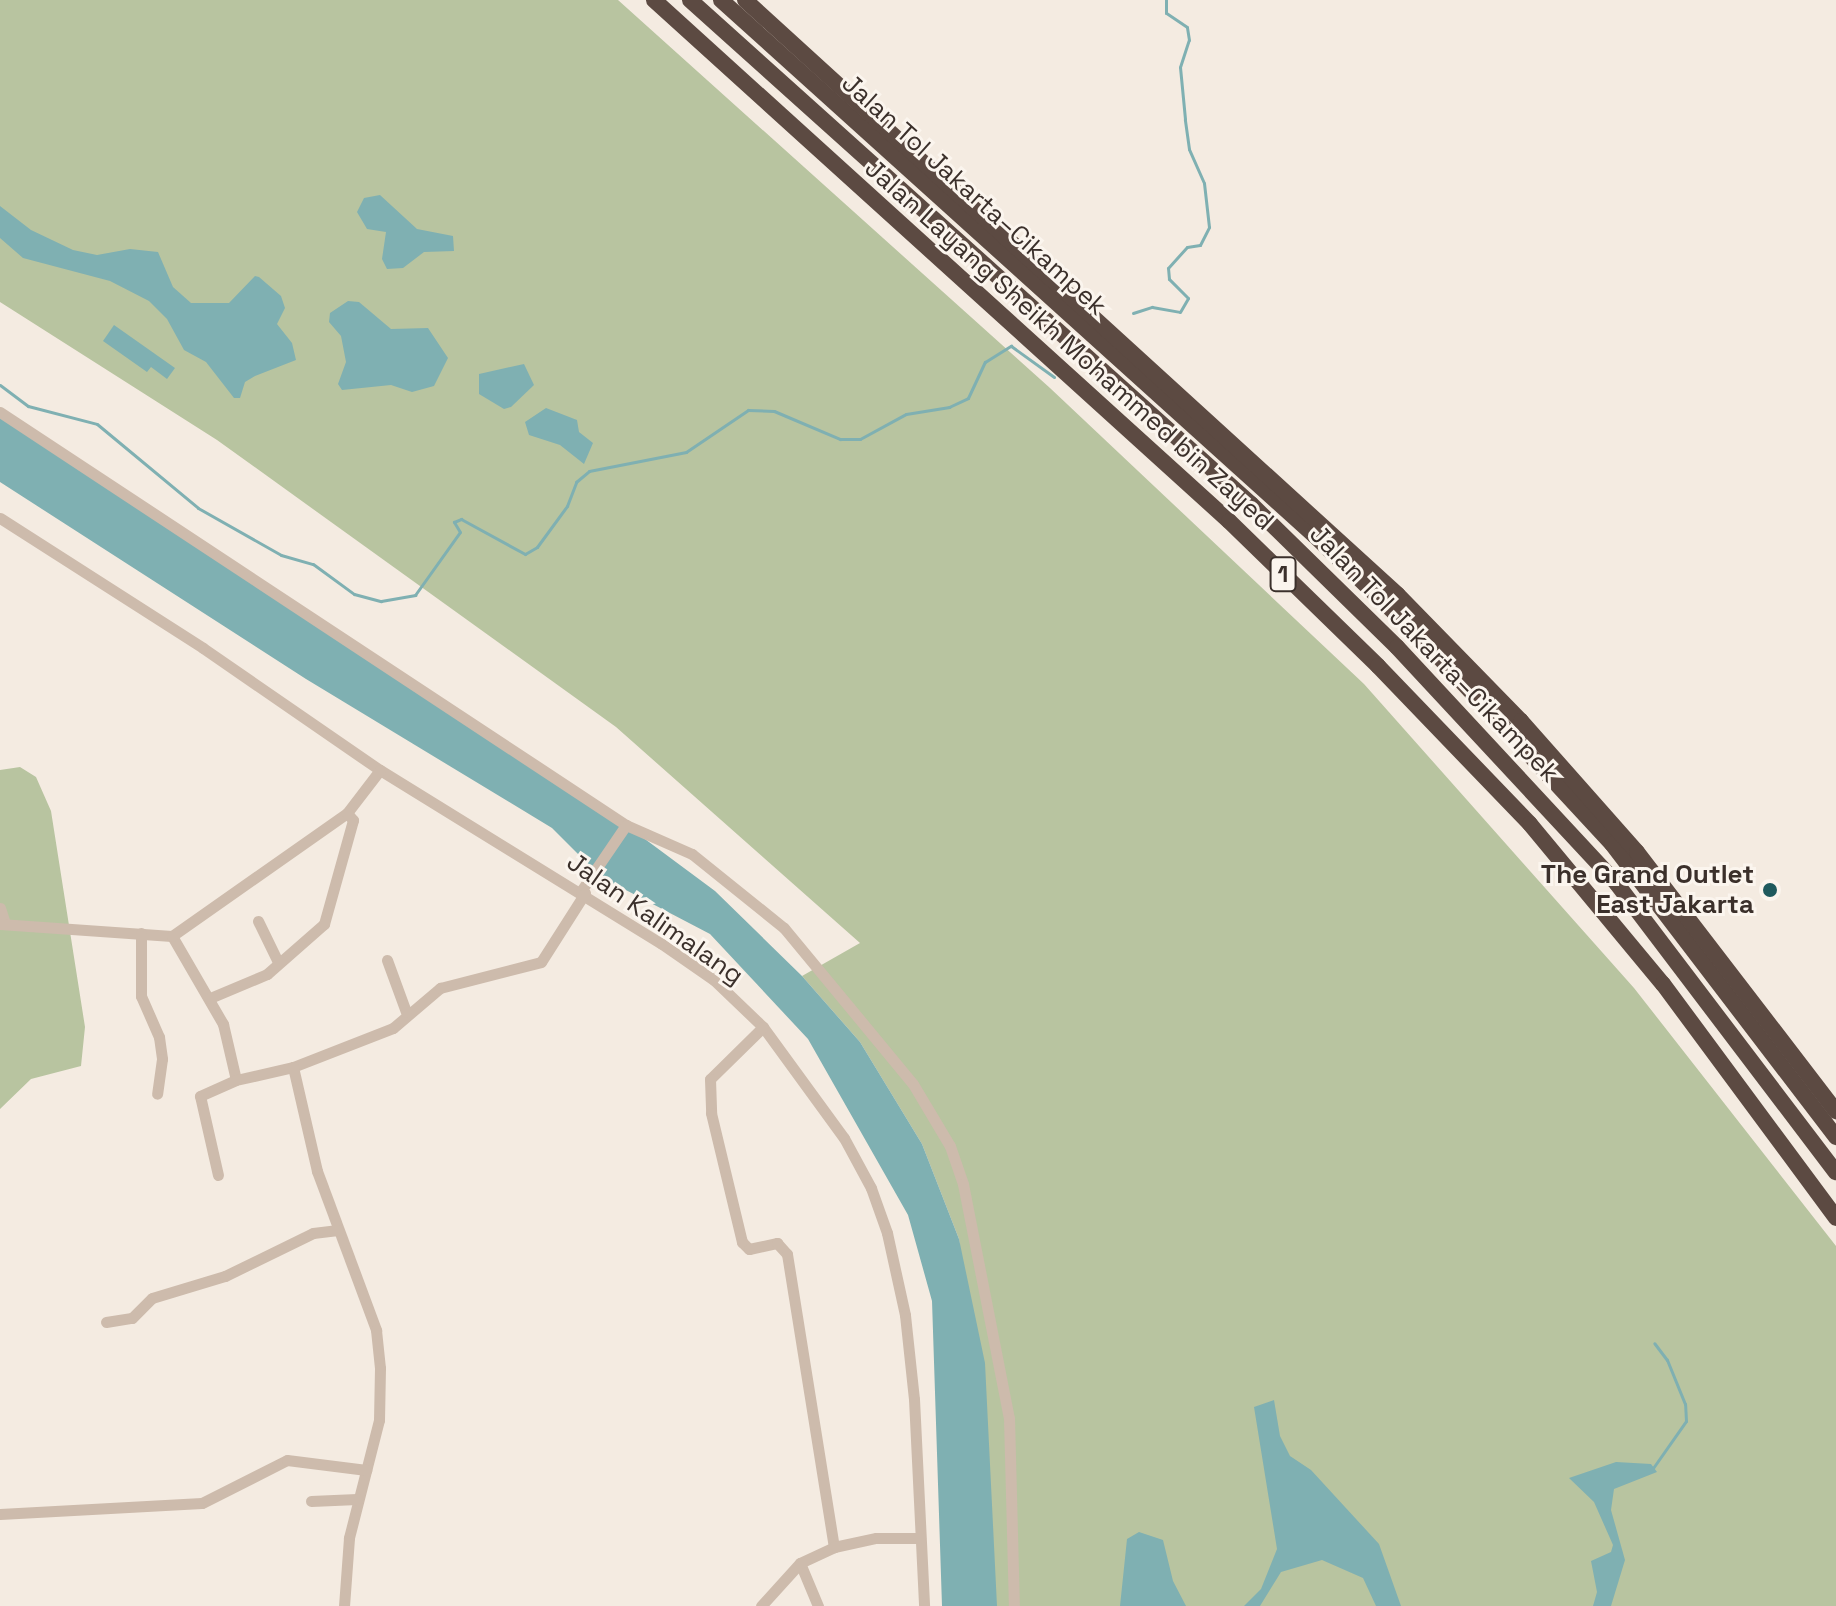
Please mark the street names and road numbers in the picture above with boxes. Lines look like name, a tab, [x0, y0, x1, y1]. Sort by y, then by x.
street label: Jalan Tol Jakarta–Cikampek	[835, 68, 1113, 322]
street label: Jalan Layang Sheikh Mohammed bin Zayed	[858, 153, 1280, 537]
street label: Jalan Tol Jakarta–Cikampek	[1303, 519, 1565, 789]
road number: 1	[1269, 554, 1297, 594]
street label: Jalan Kalimalang	[561, 846, 749, 992]

